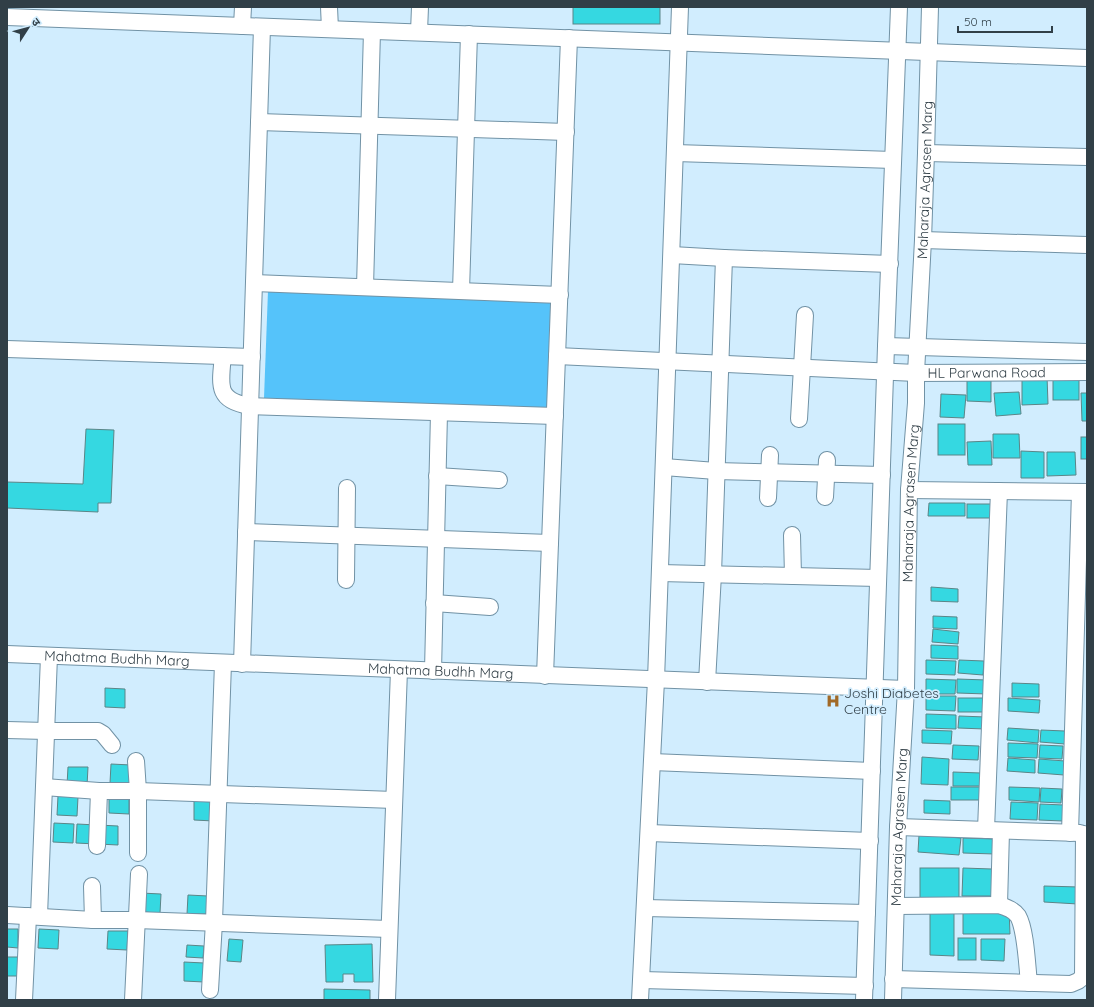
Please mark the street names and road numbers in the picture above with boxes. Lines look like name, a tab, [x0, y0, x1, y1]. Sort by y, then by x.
street label: Maharaja Agrasen Marg	[913, 100, 936, 259]
street label: HL Parwana Road	[927, 363, 1046, 382]
street label: Maharaja Agrasen Marg	[899, 424, 923, 583]
street label: Mahatma Budhh Marg	[44, 646, 190, 670]
street label: Mahatma Budhh Marg	[368, 659, 514, 683]
street label: Maharaja Agrasen Marg	[887, 748, 912, 906]

